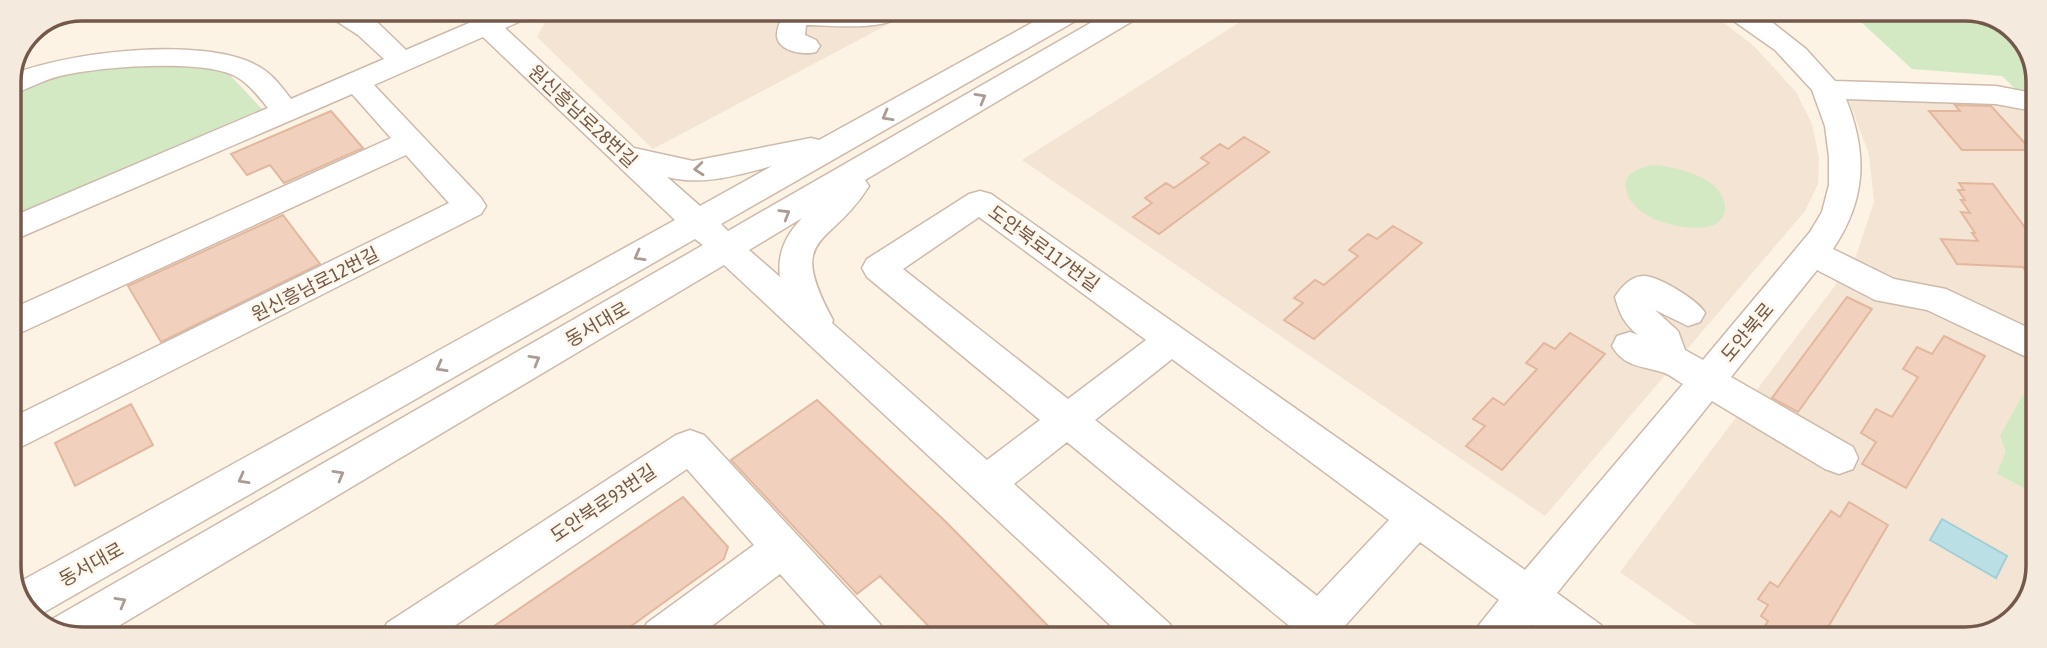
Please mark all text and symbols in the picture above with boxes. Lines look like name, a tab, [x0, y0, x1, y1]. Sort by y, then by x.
street label: 원신흥남로28번길	[524, 60, 642, 172]
one-way arrow	[974, 93, 987, 106]
one-way arrow	[882, 108, 895, 121]
one-way arrow	[693, 161, 704, 176]
street label: 도안북로117번길	[984, 200, 1104, 296]
one-way arrow	[778, 209, 791, 222]
street label: 원신흥남로12번길	[248, 242, 382, 326]
one-way arrow	[634, 248, 646, 261]
street label: 동서대로	[561, 297, 633, 351]
street label: 도안북로	[1716, 298, 1778, 366]
one-way arrow	[527, 356, 540, 369]
one-way arrow	[435, 359, 448, 372]
street label: 도안북로93번길	[546, 460, 660, 546]
one-way arrow	[331, 470, 344, 483]
one-way arrow	[237, 471, 250, 484]
street label: 동서대로	[55, 537, 127, 591]
one-way arrow	[113, 597, 126, 610]

